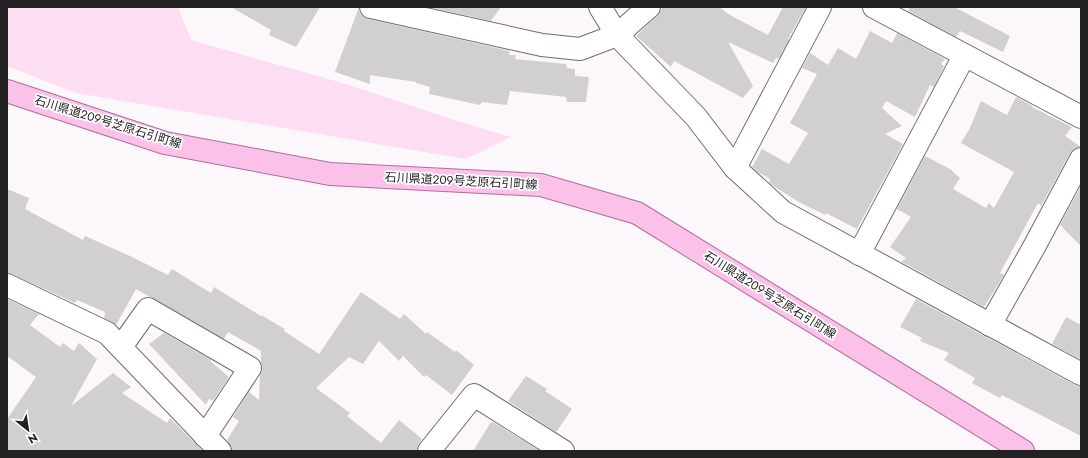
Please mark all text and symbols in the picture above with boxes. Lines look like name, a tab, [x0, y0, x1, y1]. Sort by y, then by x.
street label: 石川県道209号芝原石引町線	[32, 91, 184, 153]
street label: 石川県道209号芝原石引町線	[384, 168, 538, 194]
street label: 石川県道209号芝原石引町線	[700, 247, 840, 343]
north arrow	[8, 410, 48, 450]
text: N	[25, 430, 41, 448]

